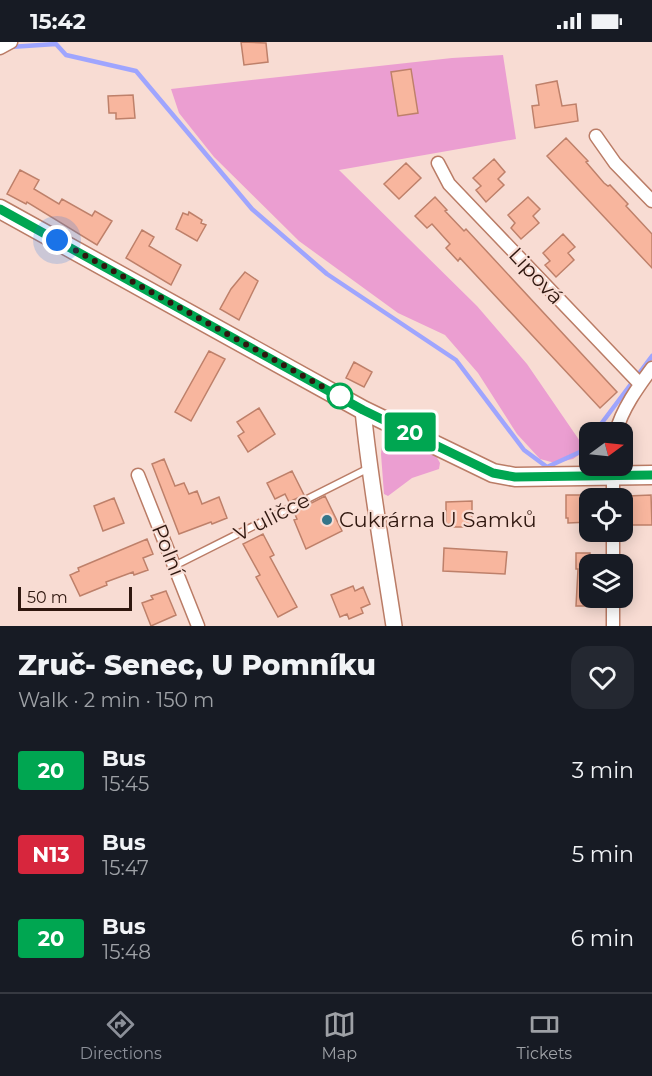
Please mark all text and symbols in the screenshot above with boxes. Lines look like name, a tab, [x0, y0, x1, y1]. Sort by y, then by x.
text: 15:42	[30, 8, 86, 35]
your location	[42, 225, 72, 255]
street label: Lipová	[504, 242, 569, 309]
unlabelled marker	[327, 383, 353, 409]
line badge: 20	[383, 412, 437, 452]
text: 20	[397, 420, 423, 445]
north arrow	[579, 422, 633, 476]
map controls	[579, 422, 633, 608]
street label: V uličce	[230, 487, 314, 546]
button: locate	[579, 488, 633, 542]
place label: Cukrárna U Samků	[339, 507, 537, 532]
marker: Cukrárna U Samků	[320, 513, 334, 527]
street label: Polní	[147, 520, 191, 581]
button: layers	[579, 554, 633, 608]
scale bar	[18, 584, 132, 612]
text: 50 m	[27, 588, 68, 607]
button: heart	[571, 646, 634, 709]
text: Zruč- Senec, U Pomníku	[18, 648, 376, 682]
text: Walk · 2 min · 150 m	[18, 688, 214, 712]
text: Bus	[102, 745, 146, 772]
text: 3 min	[572, 757, 634, 784]
text: 20	[38, 758, 64, 783]
text: 15:45	[102, 772, 149, 796]
text: Bus	[102, 829, 146, 856]
text: 5 min	[572, 841, 634, 868]
text: N13	[32, 842, 70, 867]
text: 15:47	[102, 856, 149, 880]
text: Bus	[102, 913, 146, 940]
text: 6 min	[571, 925, 634, 952]
text: 20	[38, 926, 64, 951]
text: 15:48	[102, 940, 151, 964]
tab: Directions	[80, 1008, 162, 1063]
tab: Map	[321, 1008, 357, 1063]
tab: Tickets	[517, 1008, 572, 1063]

